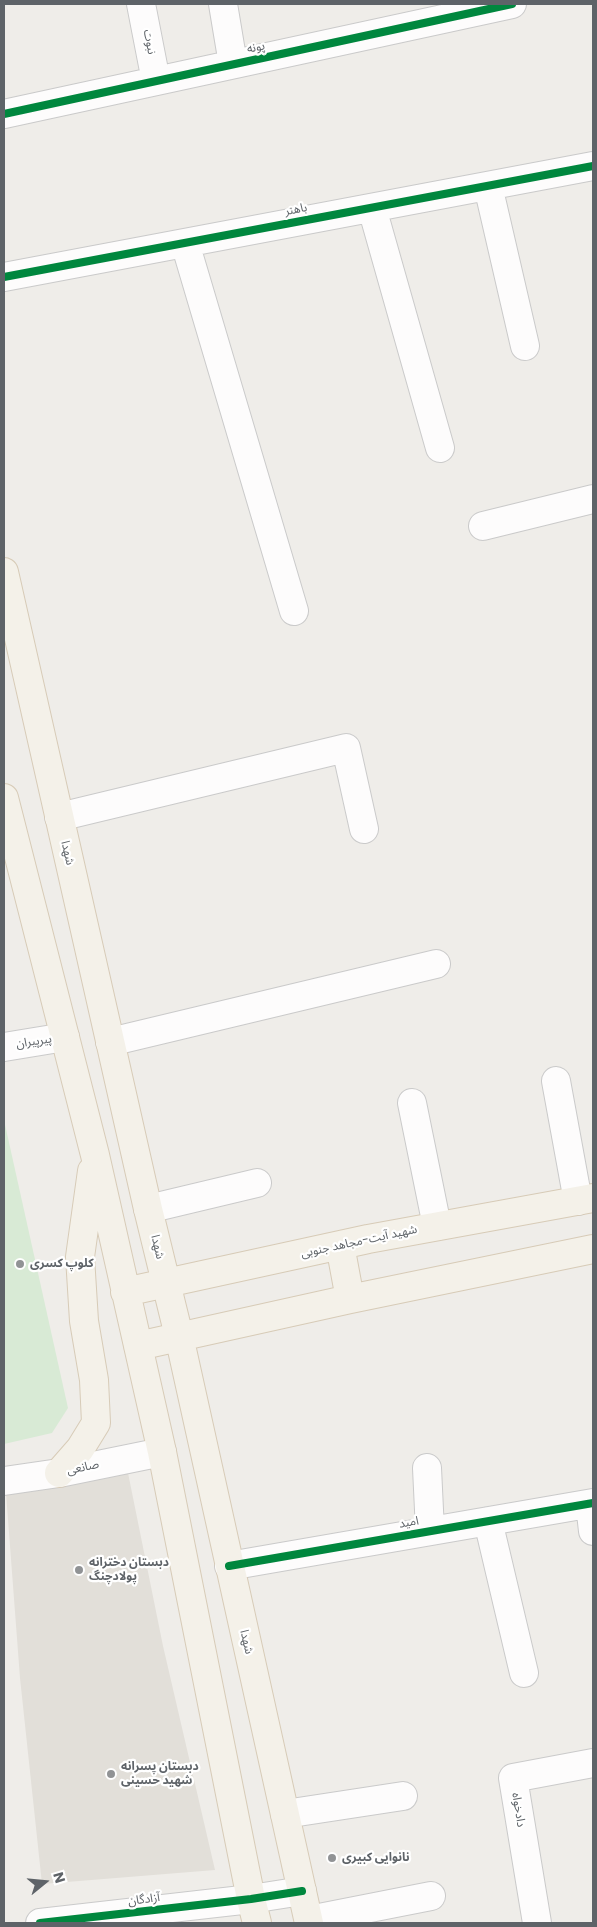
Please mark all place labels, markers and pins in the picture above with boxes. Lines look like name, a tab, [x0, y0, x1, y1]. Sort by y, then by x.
place label: کلوپ کسری	[30, 1257, 94, 1271]
marker: کلوپ کسری	[14, 1258, 26, 1270]
place label: دبستان دخترانه پولادچنگ	[89, 1556, 169, 1584]
marker: دبستان دخترانه پولادچنگ	[73, 1564, 85, 1576]
place label: دبستان پسرانه شهید حسینی	[121, 1760, 199, 1788]
marker: دبستان پسرانه شهید حسینی	[105, 1768, 117, 1780]
place label: نانوایی کبیری	[342, 1851, 410, 1865]
marker: نانوایی کبیری	[326, 1852, 338, 1864]

